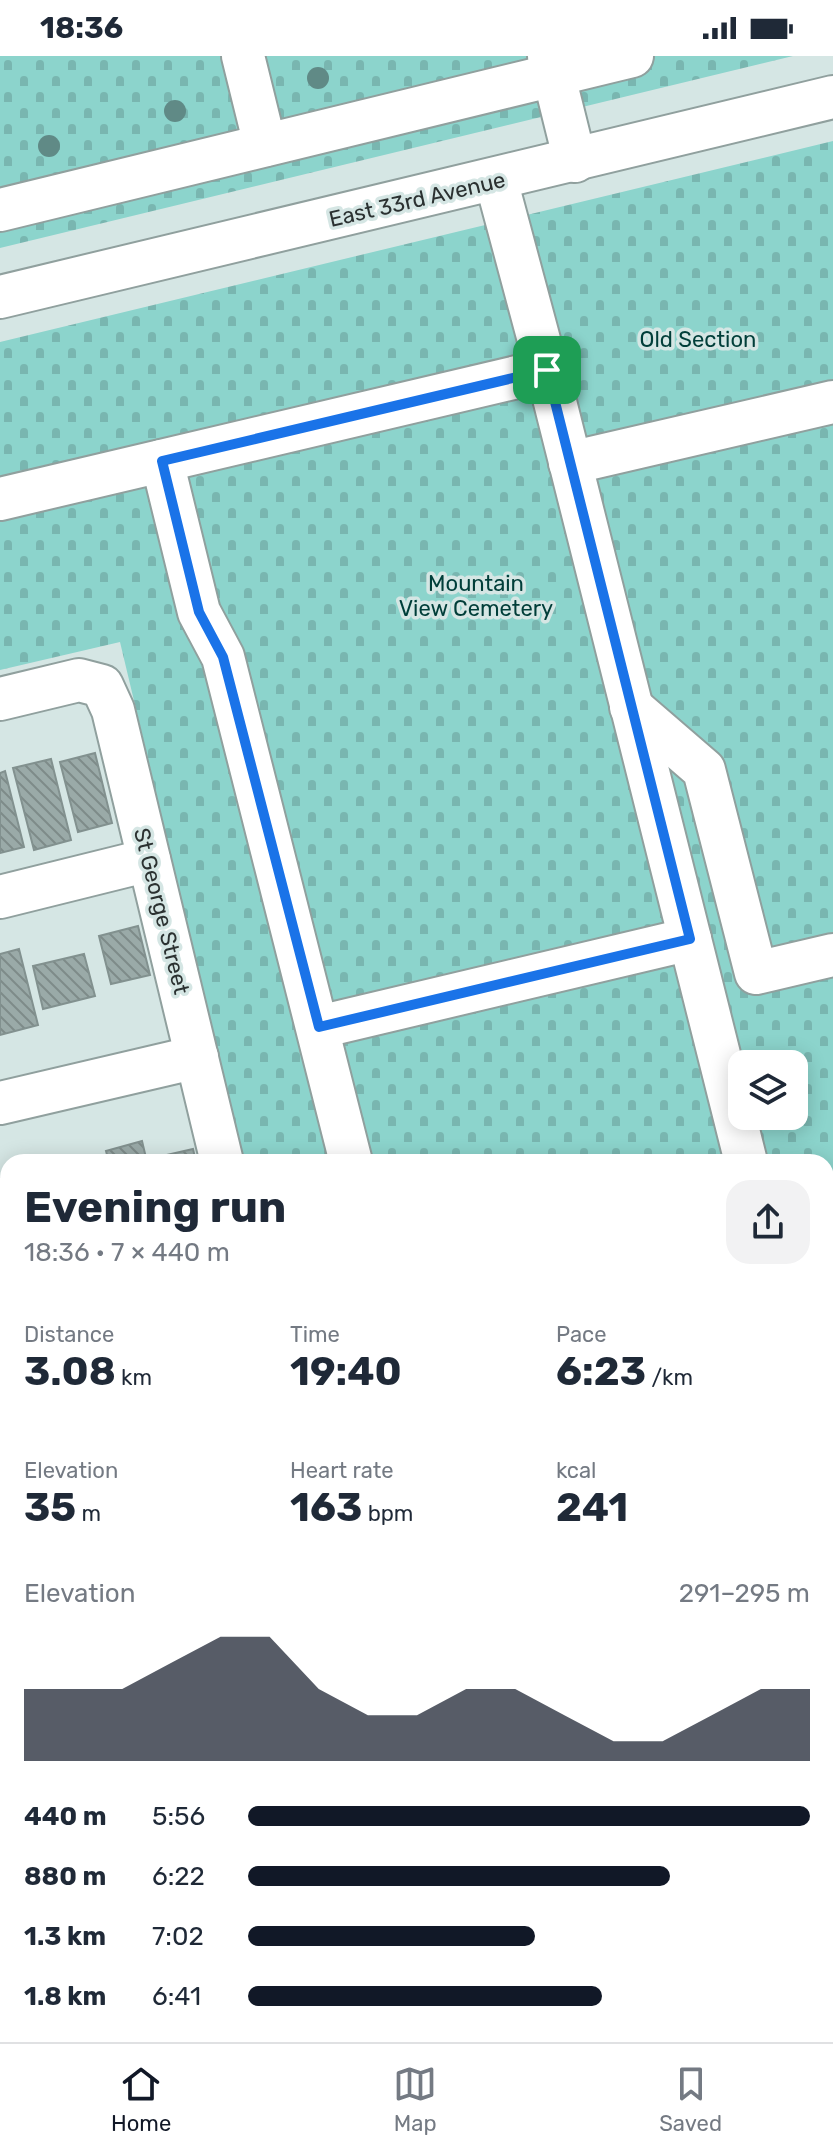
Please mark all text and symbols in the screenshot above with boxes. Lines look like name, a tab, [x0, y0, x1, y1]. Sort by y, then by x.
text: 18:36	[40, 10, 123, 46]
street label: East 33rd Avenue	[326, 166, 508, 233]
park label: Old Section	[640, 326, 756, 353]
pin	[513, 336, 581, 404]
icon: arrive	[525, 348, 569, 392]
park label: Mountain View Cemetery	[399, 570, 553, 622]
street label: St George Street	[128, 825, 195, 997]
map controls	[728, 1050, 808, 1130]
button: layers	[728, 1050, 808, 1130]
button: share	[726, 1180, 810, 1264]
text: Evening run	[24, 1181, 286, 1233]
text: 18:36 · 7 × 440 m	[24, 1237, 230, 1268]
text: Distance	[24, 1321, 114, 1348]
text: Time	[290, 1321, 340, 1348]
text: Pace	[556, 1321, 607, 1348]
text: 3.08	[24, 1348, 116, 1395]
text: 19:40	[290, 1348, 402, 1395]
text: 6:23	[556, 1348, 646, 1395]
text: km	[116, 1364, 152, 1391]
text: /km	[646, 1364, 693, 1391]
text: Elevation	[24, 1457, 118, 1484]
text: Heart rate	[290, 1457, 394, 1484]
text: kcal	[556, 1457, 596, 1484]
text: 35	[24, 1484, 76, 1531]
text: 163	[290, 1484, 362, 1531]
text: 241	[556, 1484, 628, 1531]
text: m	[76, 1500, 101, 1527]
text: bpm	[362, 1500, 413, 1527]
text: Elevation	[24, 1578, 135, 1609]
text: 291–295 m	[679, 1578, 810, 1609]
text: 440 m	[24, 1801, 107, 1832]
text: 5:56	[152, 1801, 205, 1832]
text: 880 m	[24, 1861, 106, 1892]
text: 6:22	[152, 1861, 205, 1892]
text: 1.3 km	[24, 1921, 106, 1952]
text: 7:02	[152, 1921, 204, 1952]
text: 1.8 km	[24, 1981, 106, 2012]
text: 6:41	[152, 1981, 201, 2012]
tab: Home	[111, 2062, 171, 2137]
tab: Map	[393, 2062, 437, 2137]
tab: Saved	[659, 2062, 722, 2137]

